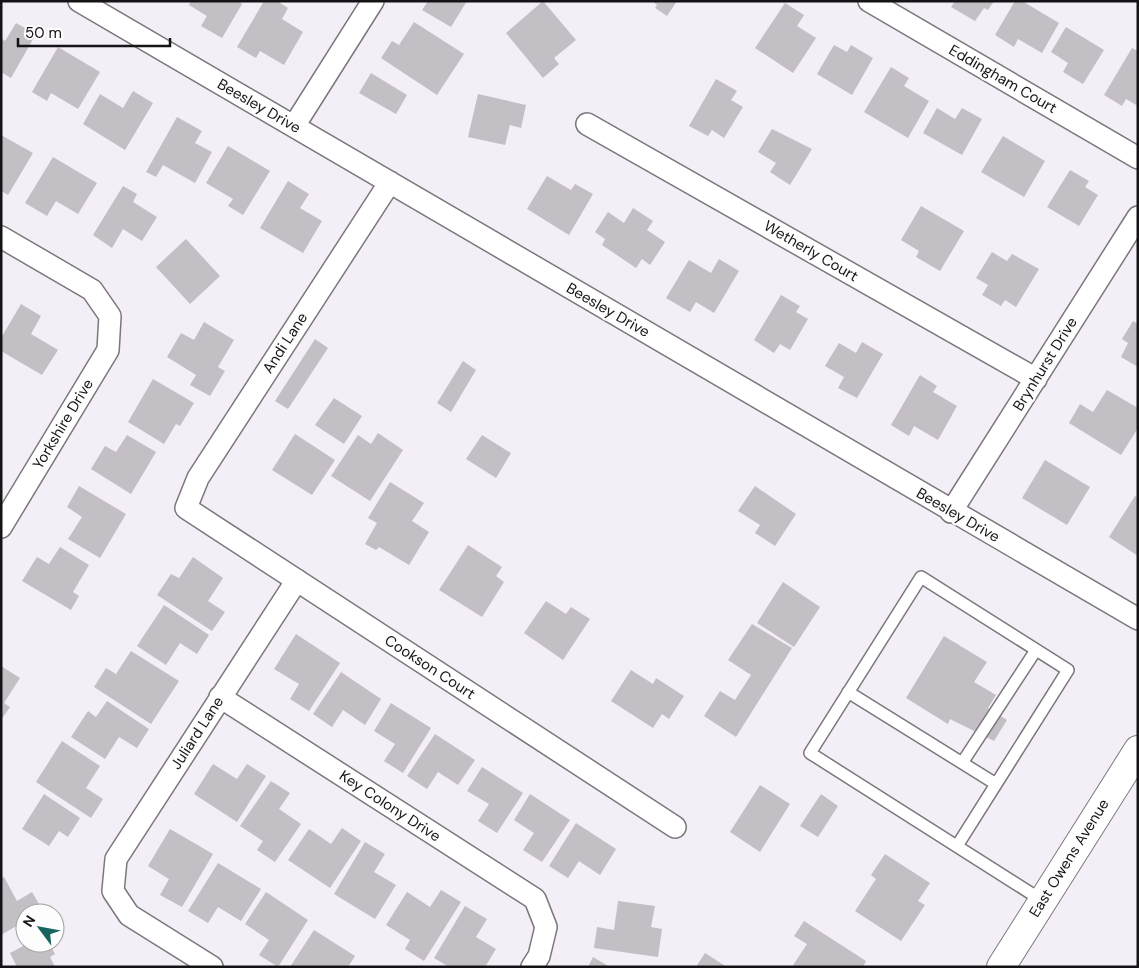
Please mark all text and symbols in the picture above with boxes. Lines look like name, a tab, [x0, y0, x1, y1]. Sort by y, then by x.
scale bar	[18, 15, 170, 47]
text: 50 m	[25, 23, 62, 43]
street label: Eddingham Court	[945, 40, 1061, 118]
street label: Beesley Drive	[214, 74, 304, 138]
street label: Wetherly Court	[760, 216, 862, 286]
street label: Beesley Drive	[563, 278, 653, 342]
street label: Andi Lane	[258, 309, 312, 377]
street label: Brynhurst Drive	[1008, 313, 1082, 415]
street label: Yorkshire Drive	[28, 375, 98, 473]
street label: Beesley Drive	[913, 483, 1003, 547]
street label: Cookson Court	[381, 630, 479, 704]
street label: Juliard Lane	[166, 693, 228, 773]
street label: Key Colony Drive	[336, 766, 444, 846]
street label: East Owens Avenue	[1024, 795, 1114, 921]
north arrow	[15, 903, 65, 953]
text: N	[19, 912, 39, 930]

